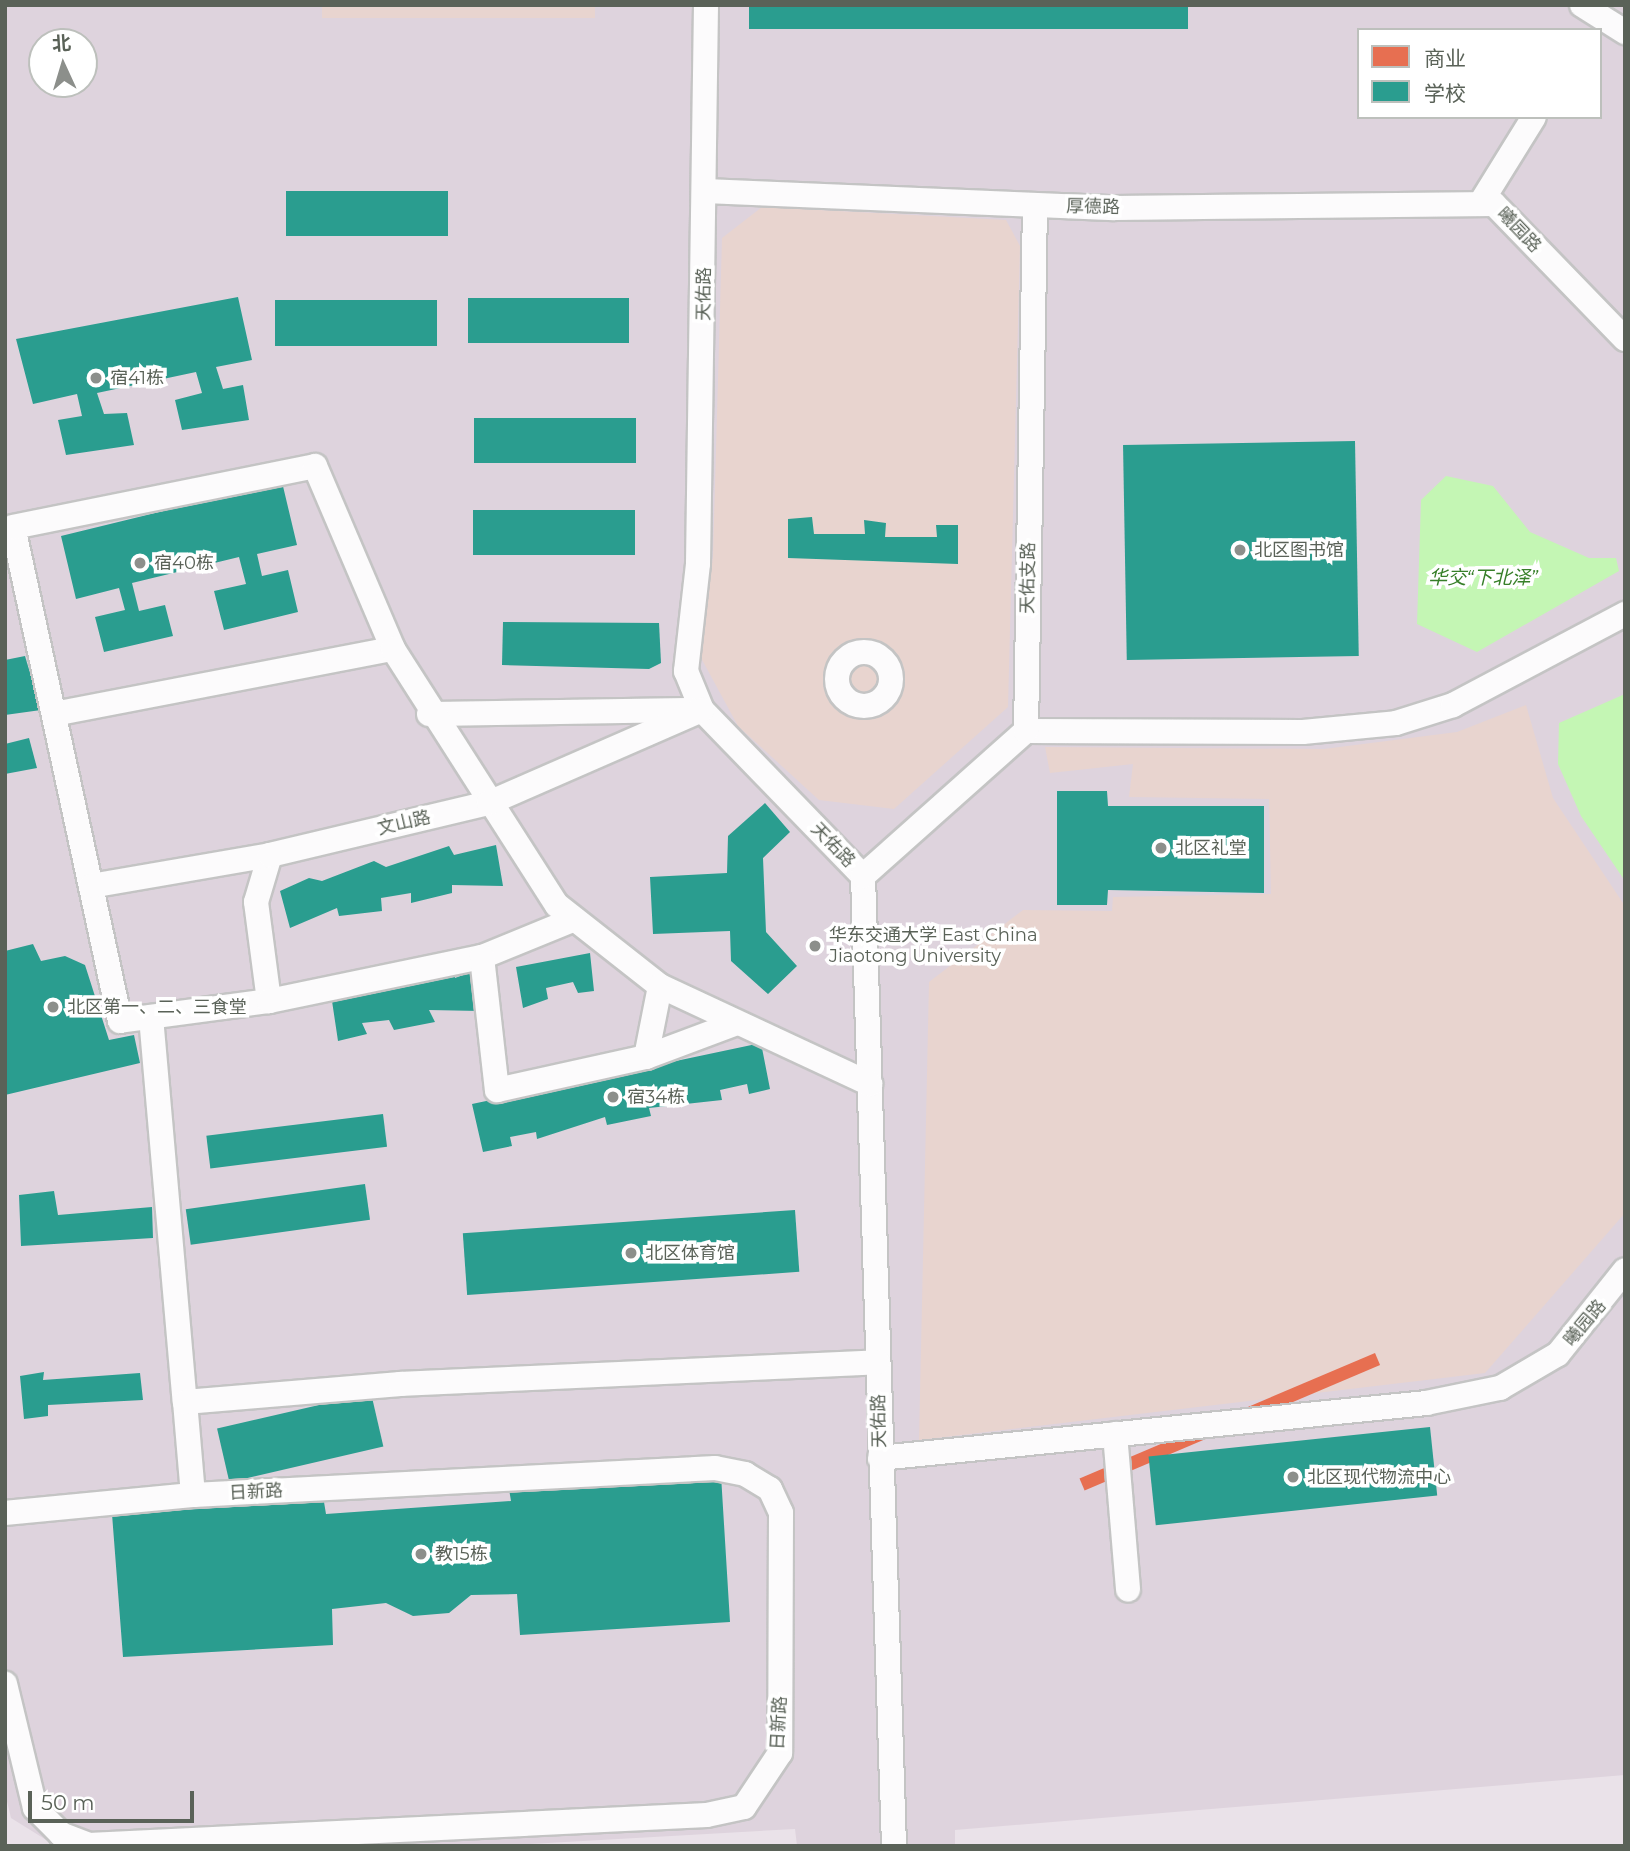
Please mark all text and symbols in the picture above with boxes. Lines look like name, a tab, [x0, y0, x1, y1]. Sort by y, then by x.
north arrow	[28, 28, 98, 98]
legend	[1357, 28, 1602, 119]
text: 北	[51, 31, 72, 56]
text: 商业	[1424, 46, 1466, 71]
text: 学校	[1424, 81, 1466, 106]
street label: 厚德路	[1066, 196, 1120, 218]
street label: 曦园路	[1492, 203, 1546, 257]
street label: 天佑路	[693, 267, 715, 321]
place label: 宿41栋	[110, 367, 164, 389]
marker: 宿41栋	[88, 370, 104, 386]
place label: 北区图书馆	[1254, 539, 1344, 561]
street label: 天佑支路	[1017, 542, 1039, 614]
marker: 北区图书馆	[1232, 542, 1248, 558]
place label: 宿40栋	[154, 552, 214, 574]
marker: 宿40栋	[132, 555, 148, 571]
water label: 华交“下北泽”	[1428, 567, 1538, 589]
street label: 文山路	[375, 806, 433, 840]
street label: 天佑路	[806, 818, 860, 872]
place label: 北区礼堂	[1175, 837, 1247, 859]
marker: 北区礼堂	[1153, 840, 1169, 856]
place label: 华东交通大学 East China Jiaotong University	[829, 925, 1038, 968]
marker: 华东交通大学 East China Jiaotong University	[807, 938, 823, 954]
place label: 北区第一、二、三食堂	[67, 996, 247, 1018]
marker: 北区第一、二、三食堂	[45, 999, 61, 1015]
place label: 宿34栋	[627, 1086, 685, 1108]
marker: 宿34栋	[605, 1089, 621, 1105]
place label: 北区体育馆	[645, 1242, 735, 1264]
marker: 北区体育馆	[623, 1245, 639, 1261]
street label: 曦园路	[1559, 1295, 1611, 1351]
street label: 天佑路	[868, 1394, 890, 1448]
place label: 北区现代物流中心	[1307, 1466, 1451, 1488]
marker: 北区现代物流中心	[1285, 1469, 1301, 1485]
street label: 日新路	[228, 1480, 284, 1504]
place label: 教15栋	[435, 1543, 488, 1565]
marker: 教15栋	[413, 1546, 429, 1562]
street label: 日新路	[767, 1695, 791, 1751]
scale bar	[32, 1778, 198, 1822]
text: 50 m	[41, 1790, 95, 1815]

